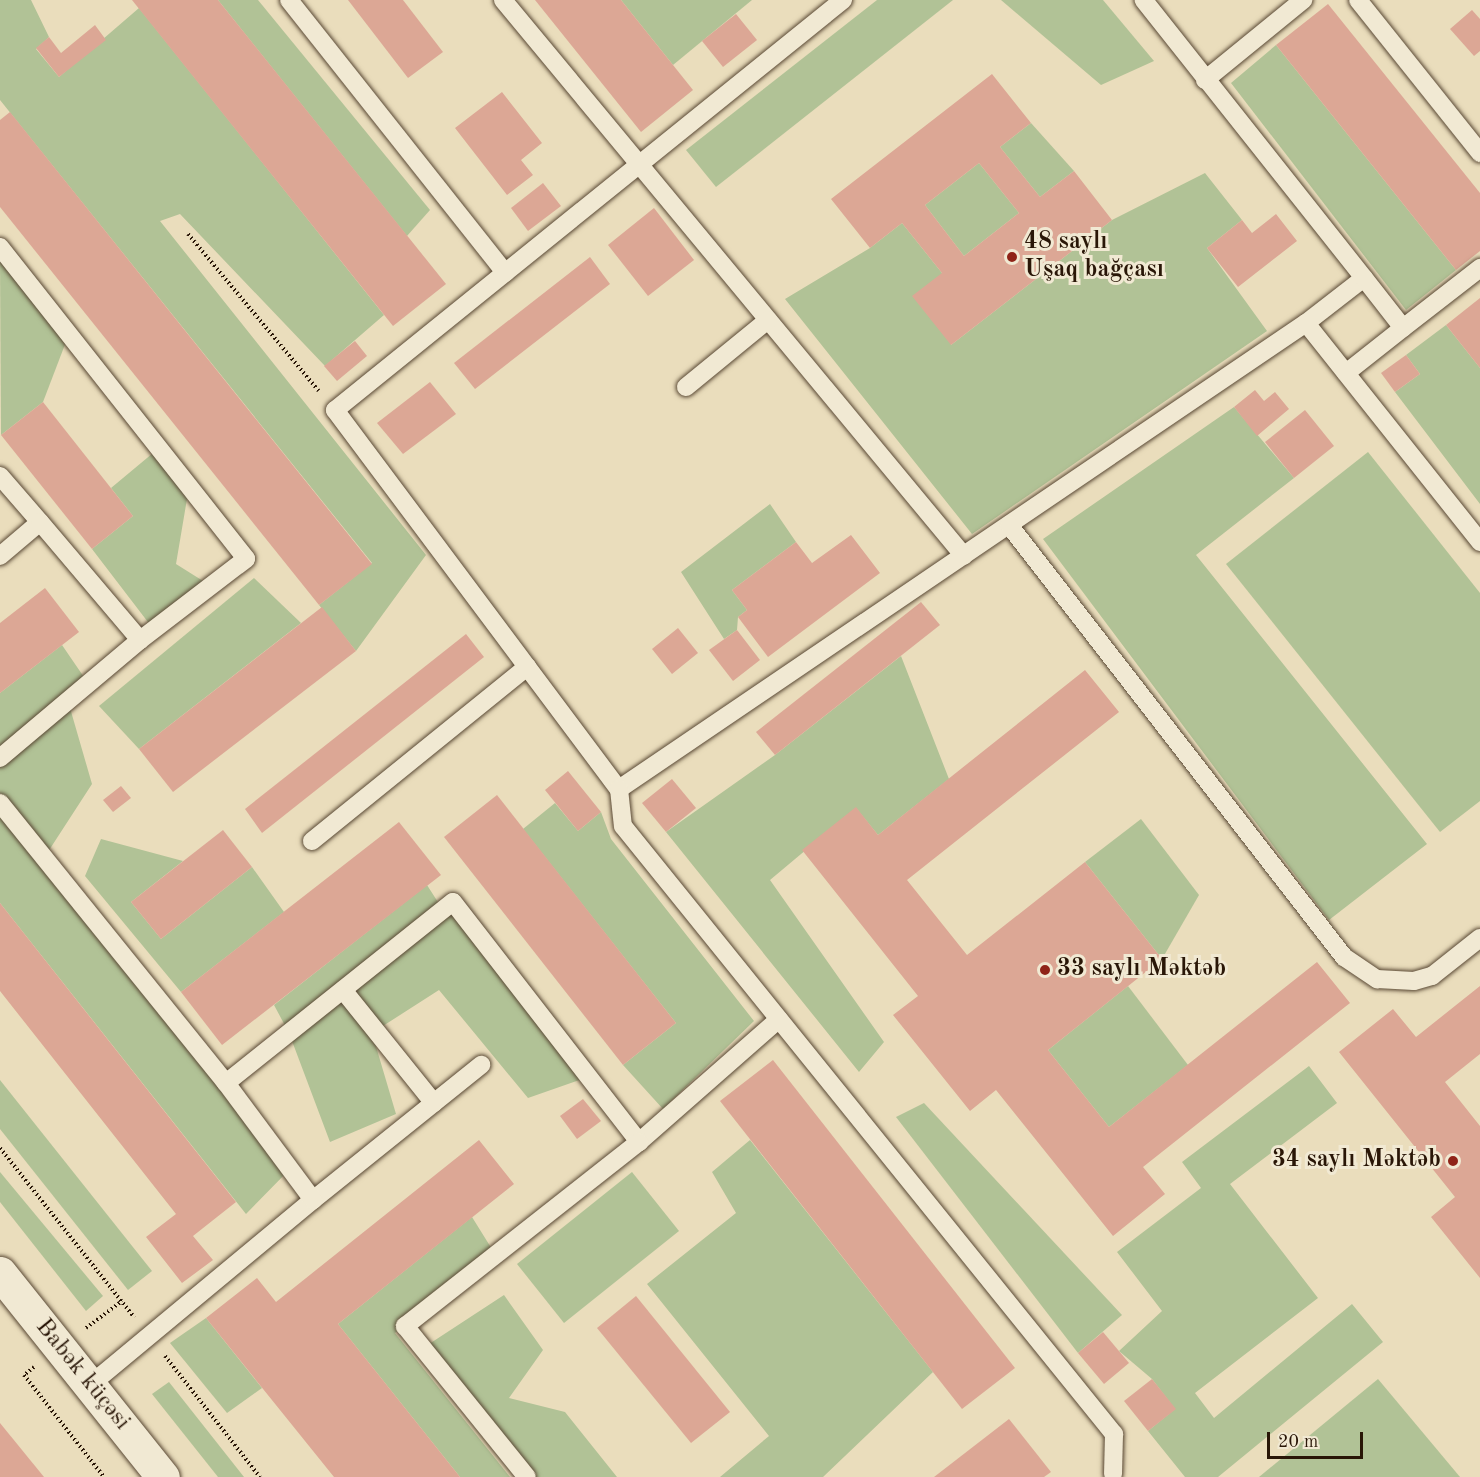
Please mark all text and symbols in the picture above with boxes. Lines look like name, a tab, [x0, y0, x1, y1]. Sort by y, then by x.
place label: 48 saylı Uşaq bağçası	[1024, 229, 1164, 285]
marker: 48 saylı Uşaq bağçası	[1005, 250, 1019, 264]
place label: 33 saylı Məktəb	[1057, 956, 1226, 984]
marker: 33 saylı Məktəb	[1038, 963, 1052, 977]
place label: 34 saylı Məktəb	[1272, 1147, 1441, 1175]
marker: 34 saylı Məktəb	[1446, 1154, 1460, 1168]
street label: Babək küçəsi	[28, 1314, 136, 1436]
scale bar	[1270, 1420, 1366, 1458]
text: 20 m	[1278, 1433, 1318, 1451]

